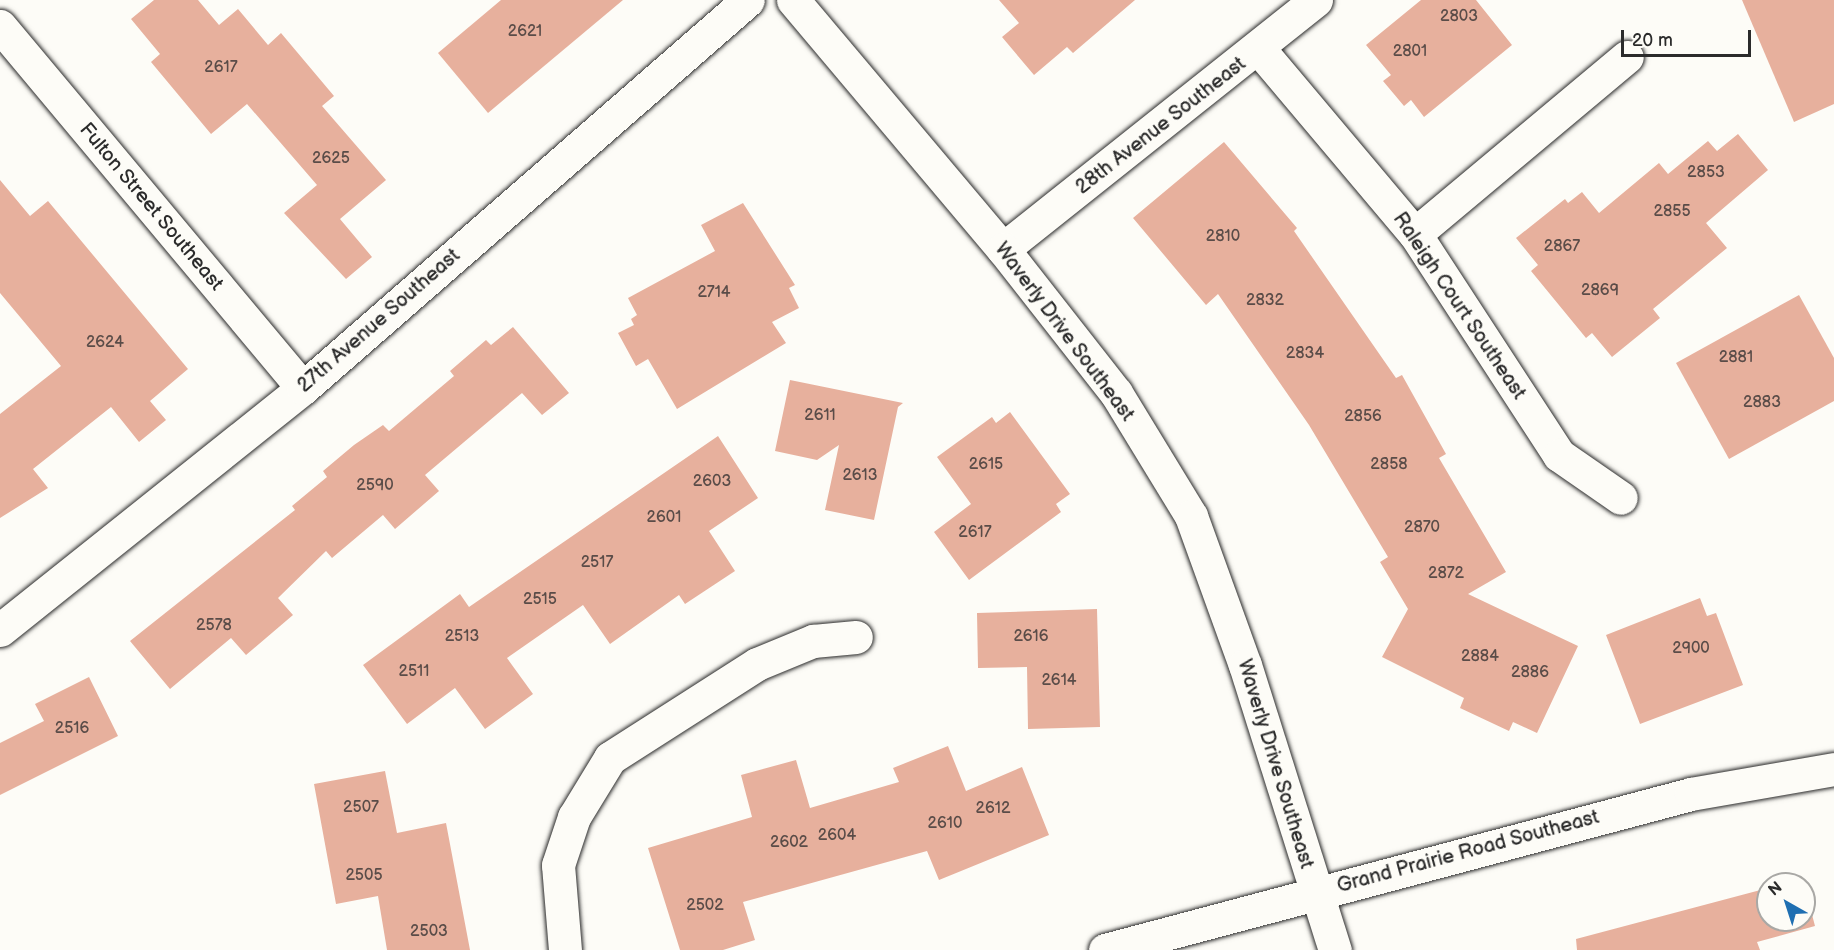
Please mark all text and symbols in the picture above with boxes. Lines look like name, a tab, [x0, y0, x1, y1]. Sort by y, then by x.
house number: 2803	[1440, 7, 1478, 27]
scale bar	[1624, 18, 1754, 56]
house number: 2621	[508, 22, 542, 42]
text: 20 m	[1632, 30, 1673, 51]
house number: 2801	[1393, 42, 1427, 62]
street label: 28th Avenue Southeast	[1071, 52, 1251, 200]
house number: 2617	[204, 58, 238, 78]
street label: Fulton Street Southeast	[74, 118, 228, 296]
house number: 2625	[312, 149, 350, 169]
house number: 2853	[1687, 163, 1725, 183]
house number: 2855	[1653, 202, 1691, 222]
street label: Raleigh Court Southeast	[1387, 208, 1531, 404]
house number: 2810	[1206, 227, 1240, 247]
street label: Waverly Drive Southeast	[989, 237, 1139, 427]
house number: 2867	[1544, 237, 1580, 257]
street label: 27th Avenue Southeast	[293, 244, 465, 398]
house number: 2869	[1581, 281, 1619, 301]
house number: 2714	[697, 283, 731, 303]
house number: 2832	[1246, 291, 1284, 311]
house number: 2624	[86, 333, 124, 353]
house number: 2834	[1286, 344, 1324, 364]
house number: 2881	[1719, 348, 1753, 368]
house number: 2883	[1743, 393, 1781, 413]
house number: 2611	[804, 406, 836, 426]
house number: 2856	[1344, 407, 1382, 427]
house number: 2615	[969, 455, 1003, 475]
house number: 2858	[1370, 455, 1408, 475]
house number: 2613	[842, 466, 878, 486]
house number: 2603	[693, 472, 731, 492]
house number: 2590	[356, 476, 394, 496]
house number: 2601	[647, 508, 681, 528]
house number: 2870	[1404, 518, 1440, 538]
house number: 2617	[958, 523, 992, 543]
house number: 2517	[581, 553, 613, 573]
house number: 2872	[1428, 564, 1464, 584]
house number: 2515	[523, 590, 557, 610]
house number: 2578	[196, 616, 232, 636]
house number: 2513	[445, 627, 479, 647]
house number: 2616	[1013, 627, 1049, 647]
house number: 2900	[1672, 639, 1710, 659]
house number: 2884	[1461, 647, 1499, 667]
street label: Waverly Drive Southeast	[1232, 656, 1318, 872]
house number: 2511	[399, 662, 429, 682]
house number: 2886	[1511, 663, 1549, 683]
house number: 2614	[1041, 671, 1077, 691]
house number: 2516	[55, 719, 89, 739]
house number: 2507	[343, 798, 379, 818]
house number: 2612	[976, 799, 1010, 819]
street label: Grand Prairie Road Southeast	[1334, 805, 1602, 899]
house number: 2610	[928, 814, 962, 834]
house number: 2604	[818, 826, 856, 846]
house number: 2602	[770, 833, 808, 853]
house number: 2505	[345, 866, 383, 886]
north arrow	[1756, 872, 1816, 932]
text: N	[1765, 878, 1786, 900]
house number: 2502	[686, 896, 724, 916]
house number: 2503	[410, 922, 448, 942]

